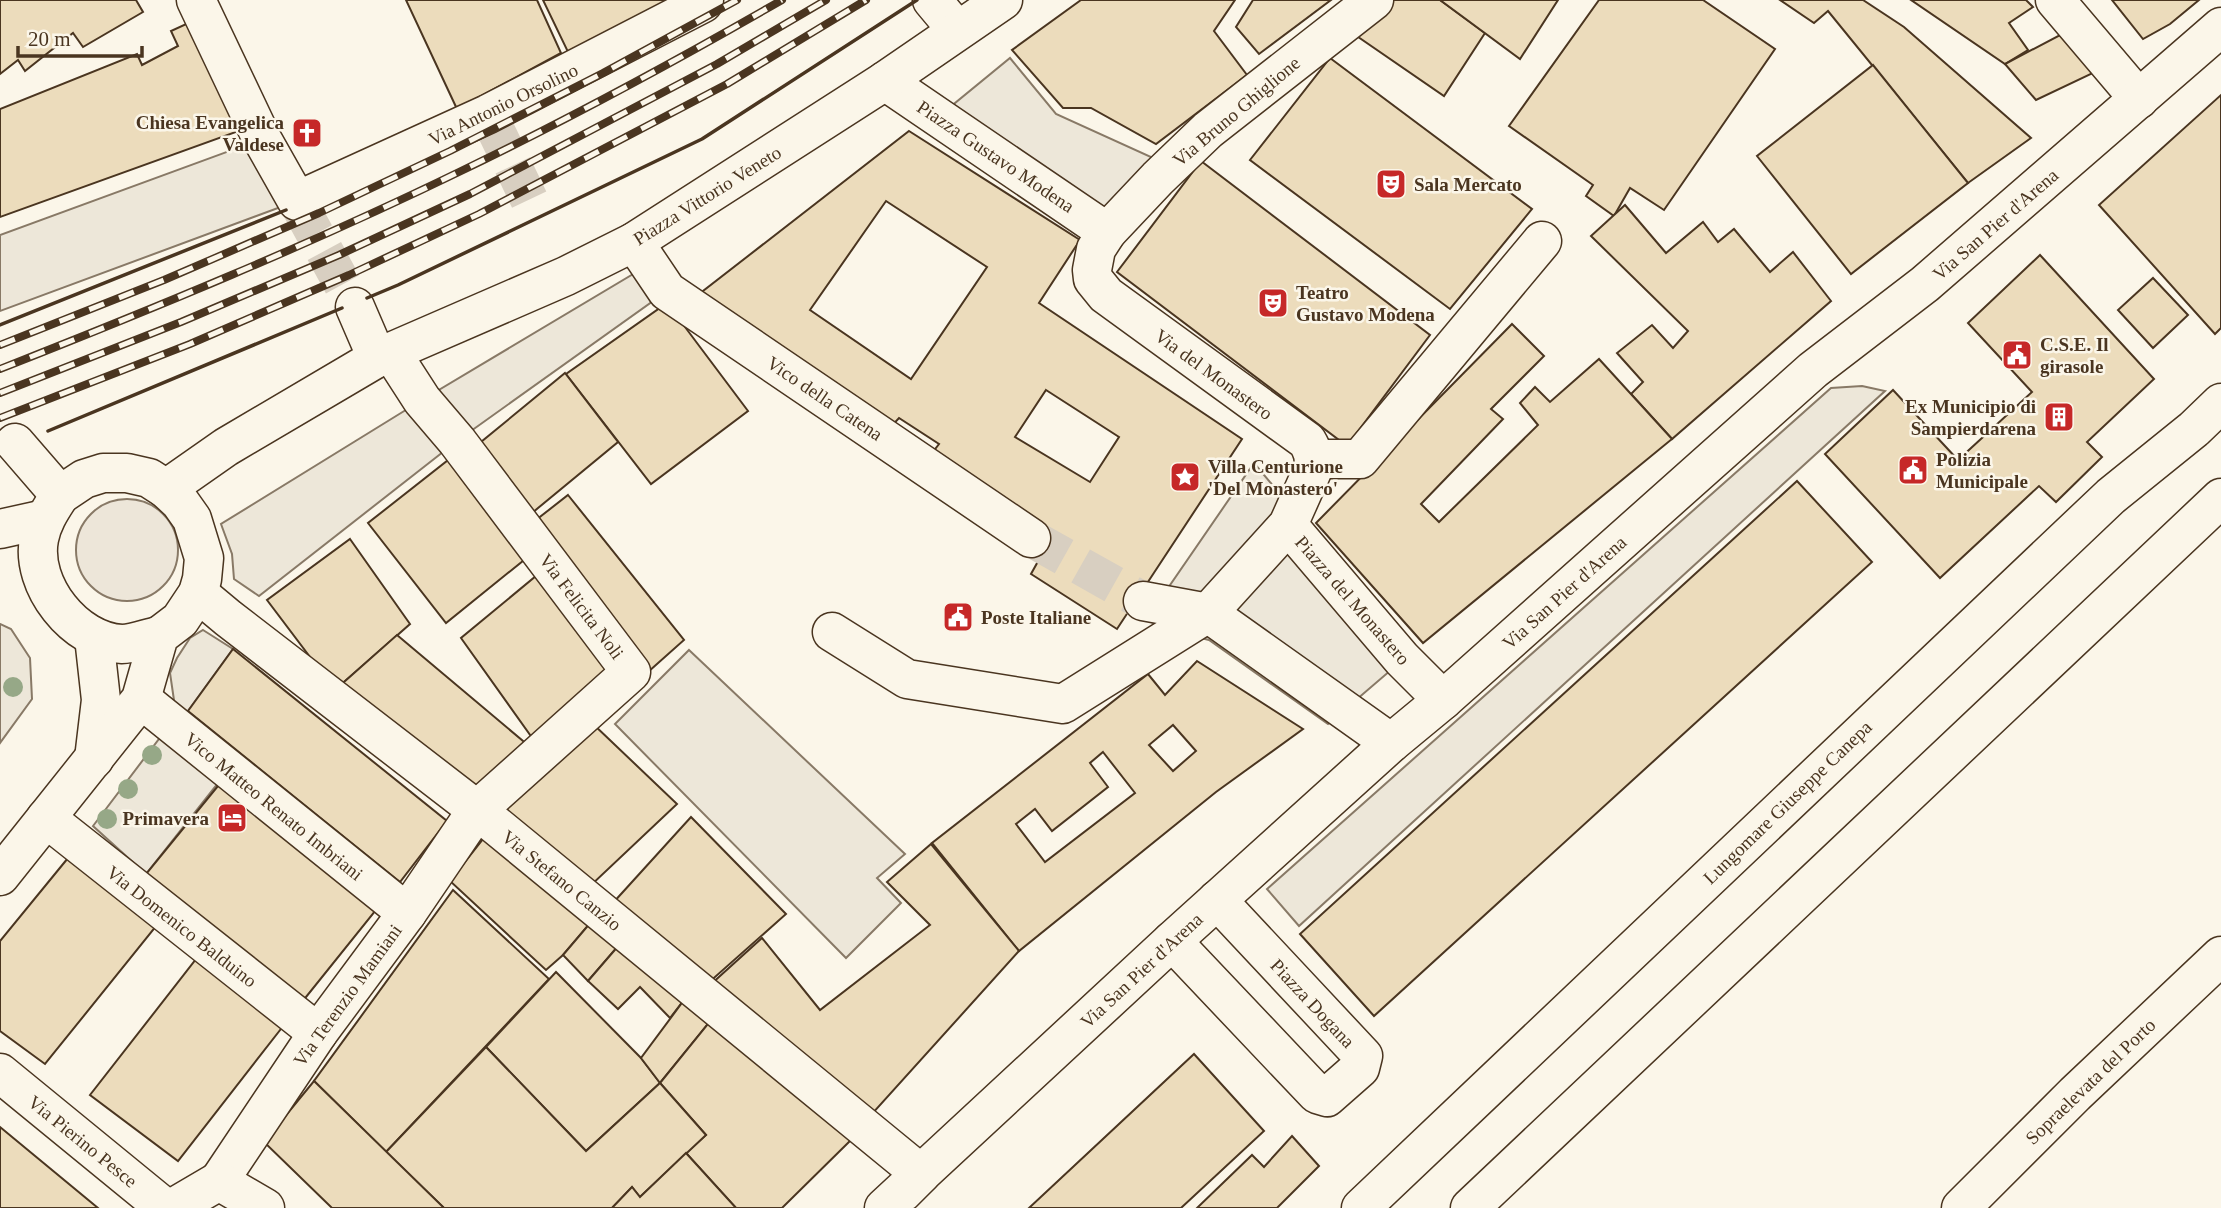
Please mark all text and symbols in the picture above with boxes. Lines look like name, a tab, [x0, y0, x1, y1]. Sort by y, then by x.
scale bar	[18, 14, 142, 58]
text: 20 m	[28, 27, 71, 51]
street label: Via Bruno Ghiglione	[1169, 52, 1304, 171]
street label: Via Antonio Orsolino	[425, 59, 581, 150]
street label: Piazza Gustavo Modena	[913, 96, 1079, 217]
place label: Chiesa Evangelica Valdese	[136, 112, 284, 155]
church icon: Chiesa Evangelica Valdese	[290, 116, 324, 150]
street label: Piazza Vittorio Veneto	[630, 141, 785, 249]
street label: Via San Pier d'Arena	[1928, 164, 2063, 284]
theatre icon: Sala Mercato	[1374, 167, 1408, 201]
place label: Sala Mercato	[1414, 174, 1522, 195]
place label: Teatro Gustavo Modena	[1296, 282, 1435, 325]
theatre icon: Teatro Gustavo Modena	[1256, 286, 1290, 320]
street label: Via del Monastero	[1151, 325, 1277, 424]
place label: C.S.E. Il girasole	[2040, 334, 2109, 377]
public building icon: C.S.E. Il girasole	[2000, 338, 2034, 372]
street label: Vico della Catena	[763, 352, 887, 445]
place label: Ex Municipio di Sampierdarena	[1905, 396, 2036, 439]
building icon: Ex Municipio di Sampierdarena	[2042, 400, 2076, 434]
place label: Polizia Municipale	[1936, 449, 2028, 492]
public building icon: Polizia Municipale	[1896, 453, 1930, 487]
place label: Villa Centurione 'Del Monastero'	[1208, 456, 1343, 499]
place icon: Villa Centurione 'Del Monastero'	[1168, 460, 1202, 494]
street label: Via San Pier d'Arena	[1498, 531, 1631, 653]
street label: Piazza del Monastero	[1291, 532, 1414, 669]
street label: Via Felicita Noli	[535, 549, 628, 663]
public building icon: Poste Italiane	[941, 600, 975, 634]
place label: Poste Italiane	[981, 607, 1091, 628]
street label: Lungomare Giuseppe Canepa	[1699, 716, 1876, 888]
street label: Vico Matteo Renato Imbriani	[180, 728, 367, 885]
hotel icon: Primavera	[215, 801, 249, 835]
place label: Primavera	[122, 808, 209, 829]
street label: Via Stefano Canzio	[498, 826, 626, 935]
street label: Via Domenico Balduino	[102, 861, 261, 991]
street label: Via San Pier d'Arena	[1076, 908, 1207, 1032]
street label: Via Terenzio Mamiani	[289, 920, 406, 1070]
street label: Piazza Dogana	[1266, 955, 1359, 1052]
street label: Sopraelevata del Porto	[2021, 1014, 2160, 1149]
street label: Via Pierino Pesce	[24, 1091, 141, 1192]

